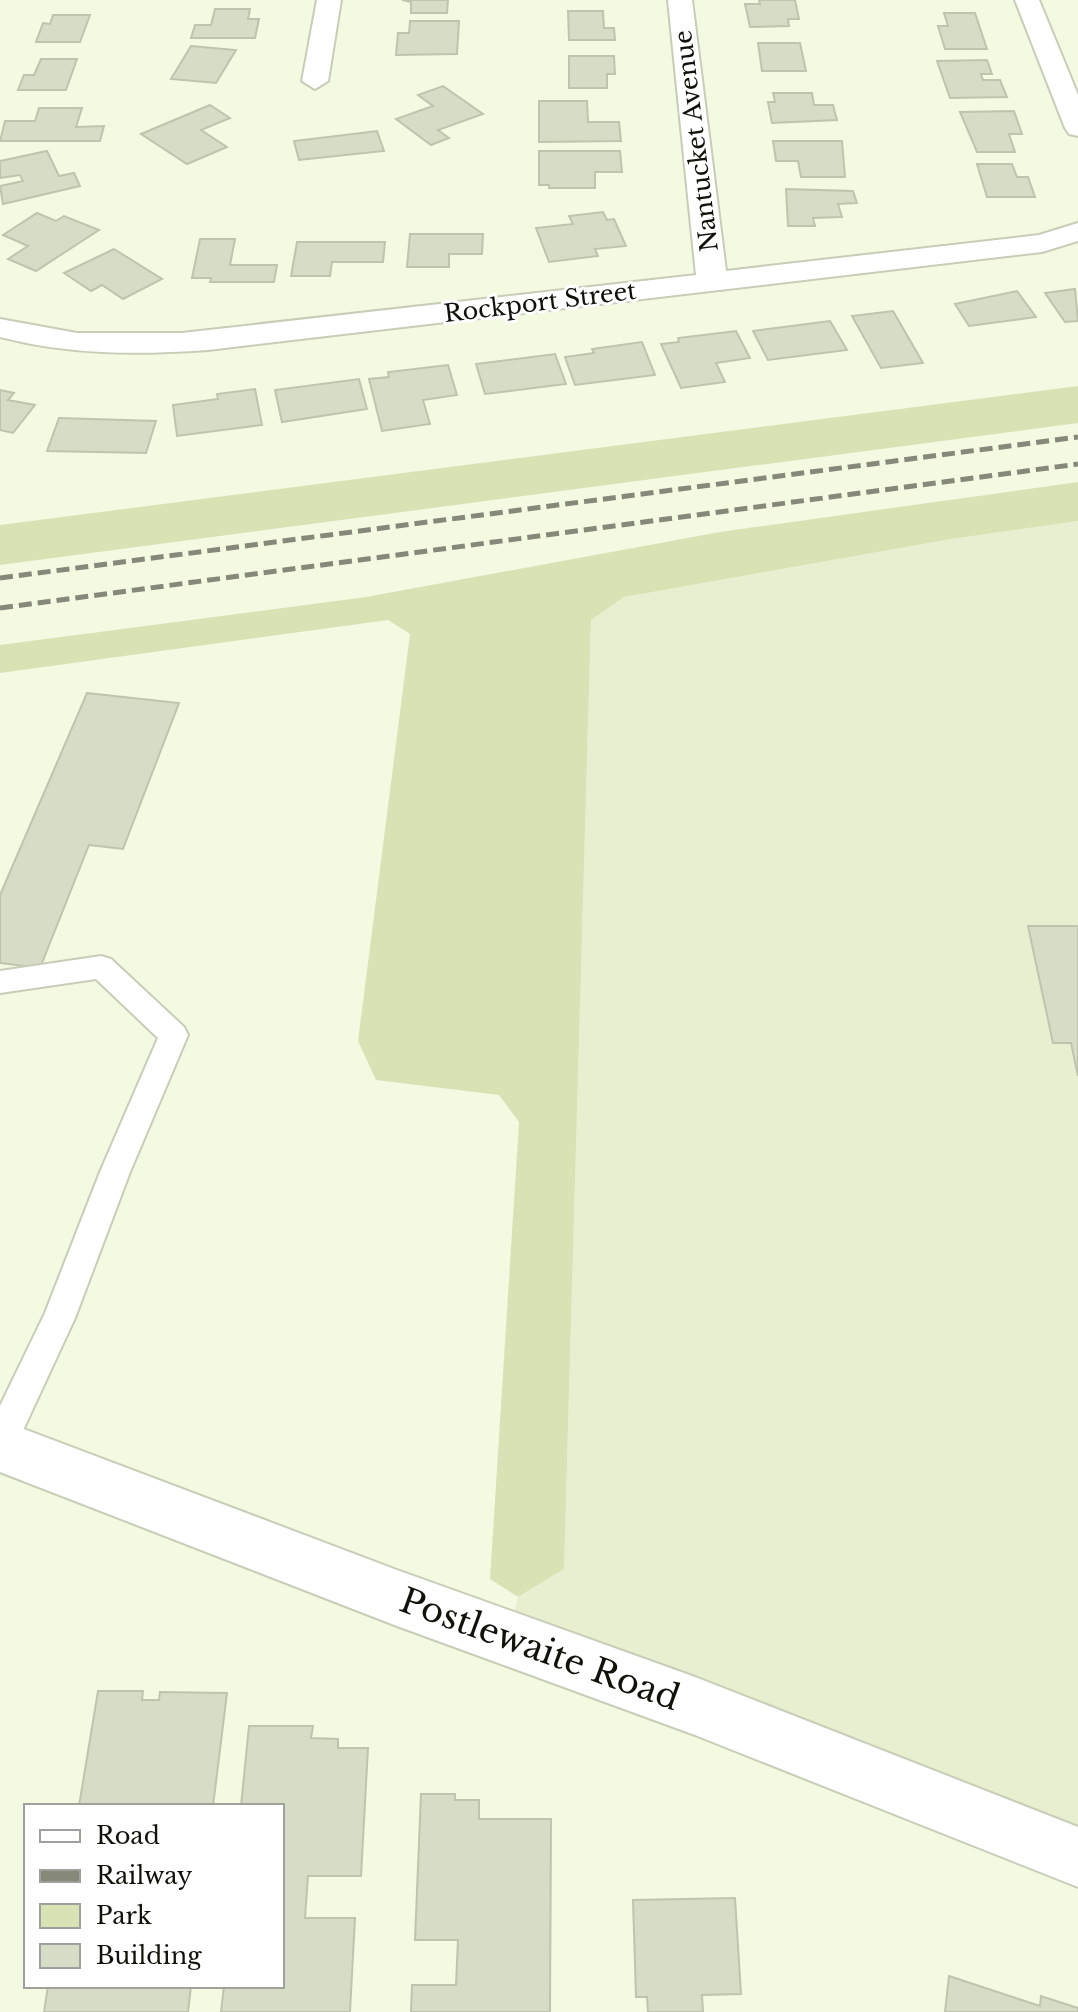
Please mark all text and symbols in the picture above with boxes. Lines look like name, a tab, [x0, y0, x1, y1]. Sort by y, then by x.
street label: Nantucket Avenue	[668, 29, 724, 253]
street label: Rockport Street	[442, 276, 638, 328]
street label: Postlewaite Road	[394, 1579, 686, 1719]
legend	[24, 1804, 284, 1988]
text: Road	[96, 1821, 160, 1850]
text: Railway	[96, 1861, 193, 1890]
text: Park	[96, 1901, 152, 1930]
text: Building	[96, 1941, 202, 1970]

